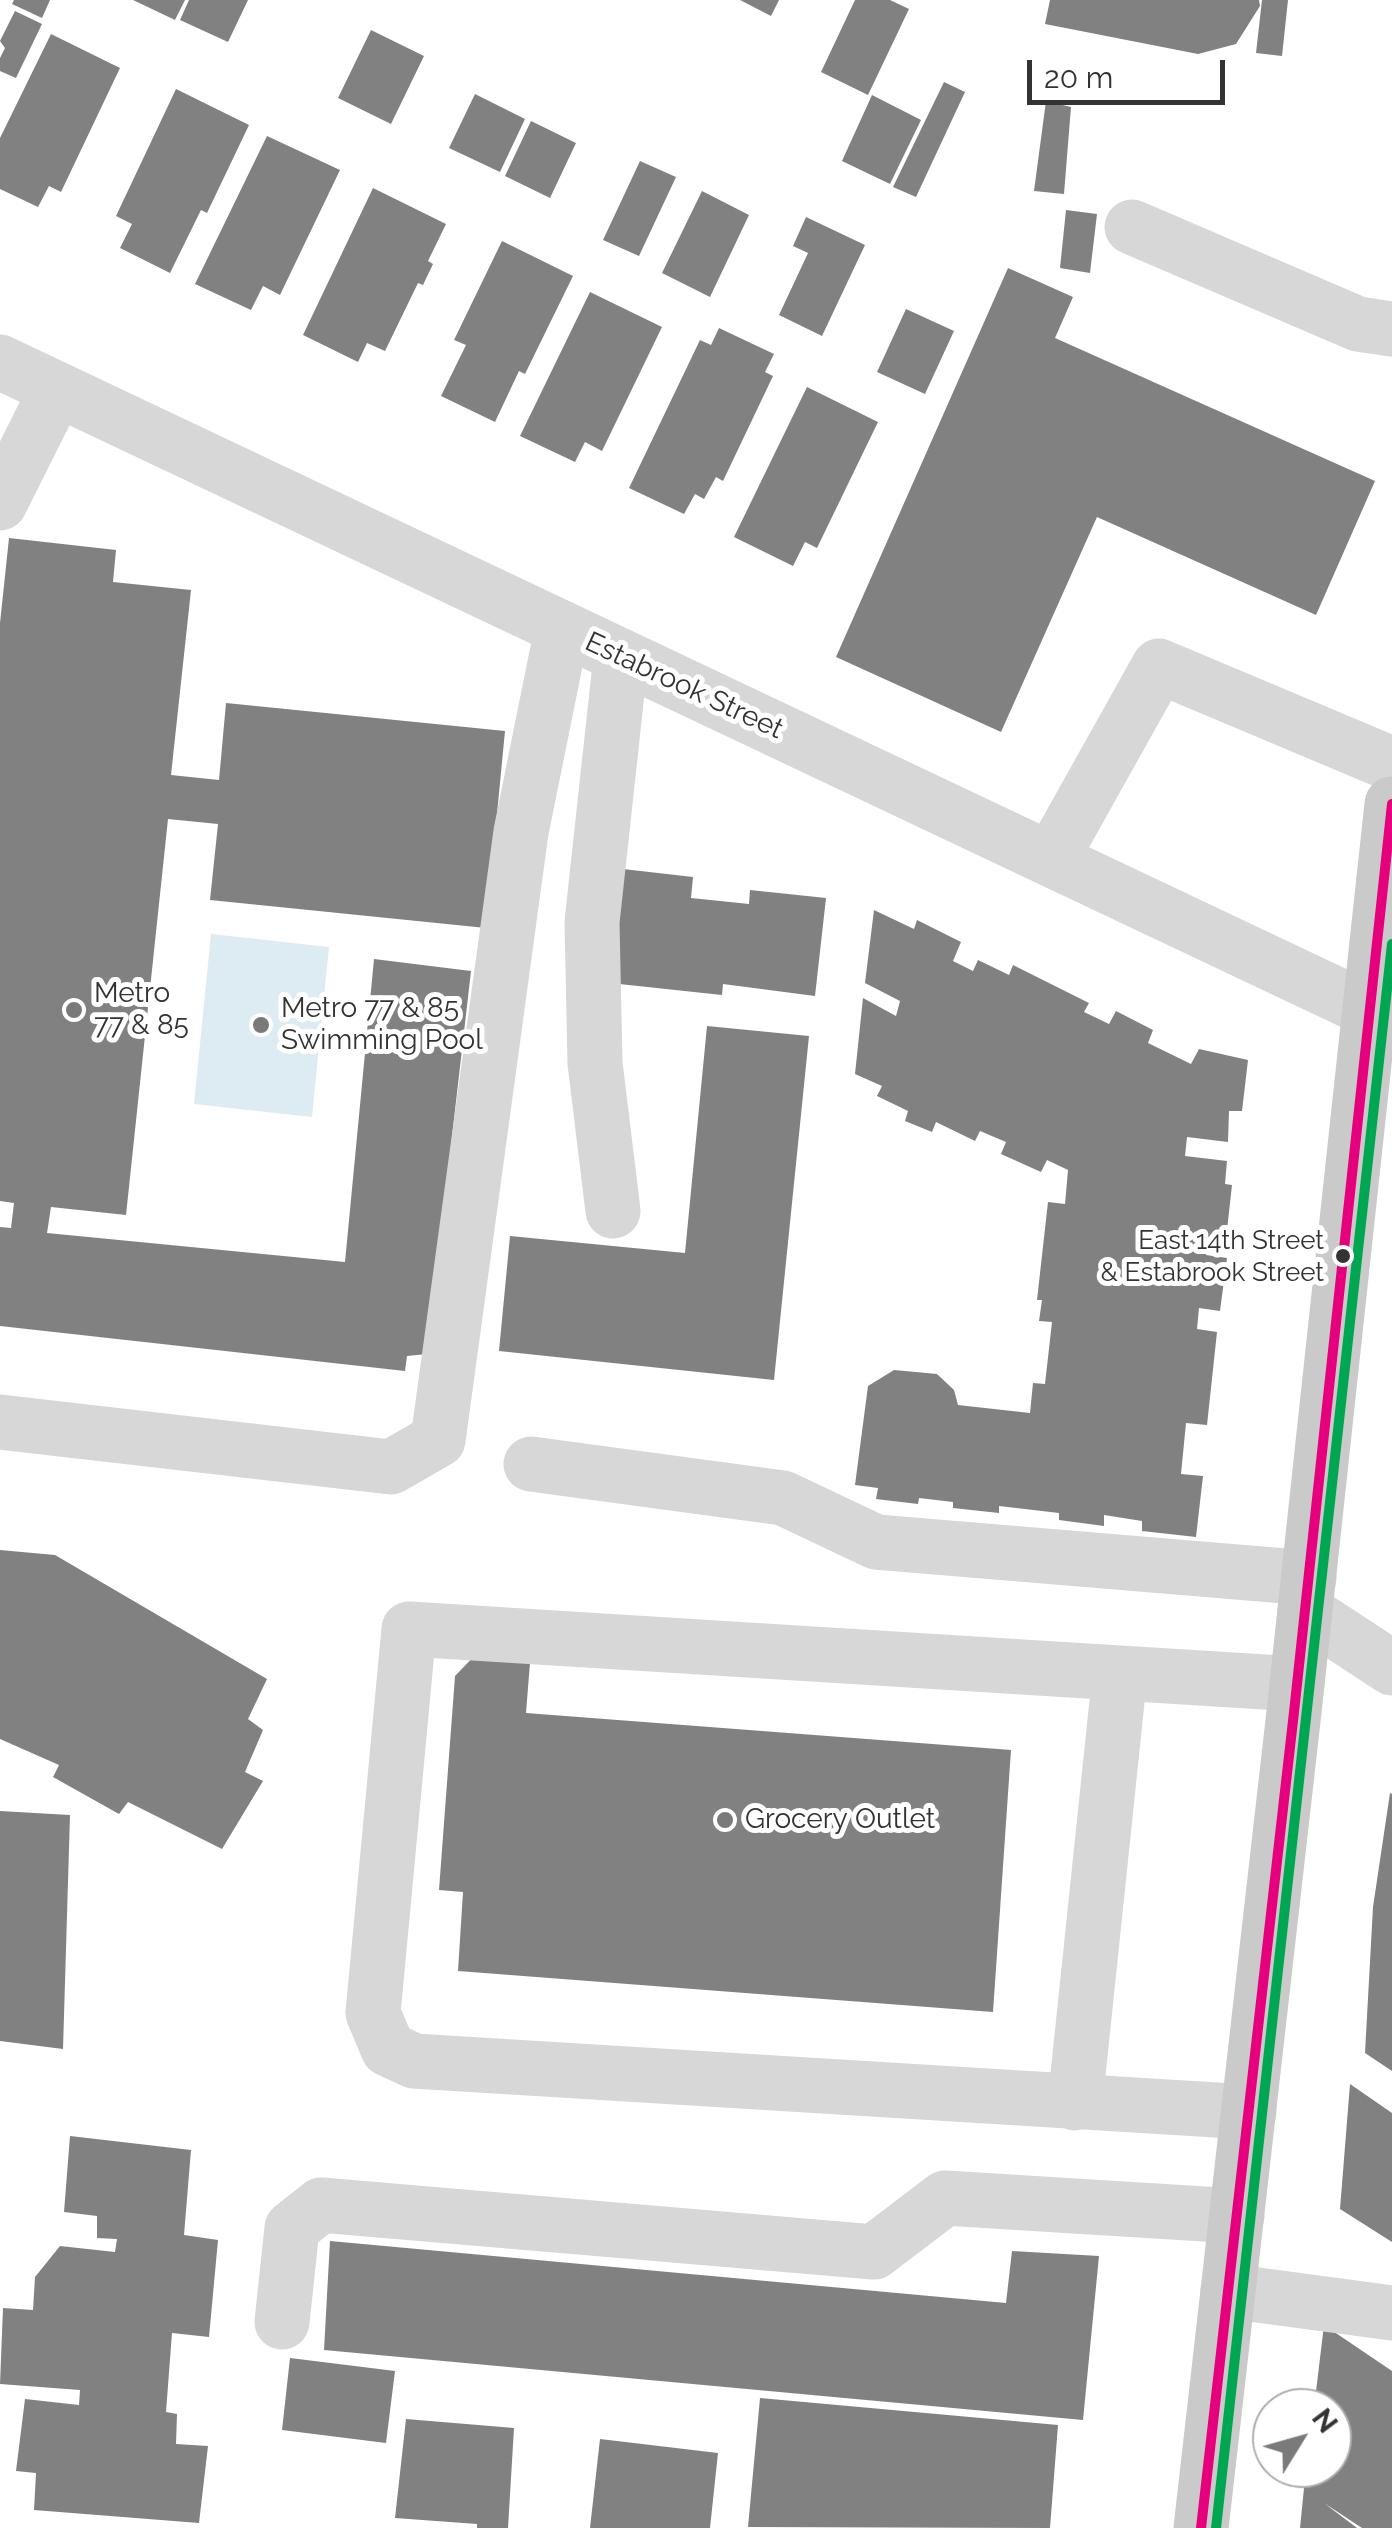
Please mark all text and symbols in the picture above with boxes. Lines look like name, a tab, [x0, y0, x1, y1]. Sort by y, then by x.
scale bar	[1032, 40, 1230, 102]
text: 20 m	[1044, 60, 1113, 95]
street label: Estabrook Street	[580, 625, 788, 747]
place label: Metro 77 & 85	[94, 977, 189, 1043]
place label: Metro 77 & 85 Swimming Pool	[281, 992, 483, 1058]
marker: Metro 77 & 85	[63, 999, 85, 1021]
marker: Metro 77 & 85 Swimming Pool	[250, 1014, 272, 1036]
place label: East 14th Street & Estabrook Street	[1101, 1225, 1324, 1286]
marker: East 14th Street & Estabrook Street	[1333, 1246, 1353, 1266]
place label: Grocery Outlet	[745, 1803, 935, 1837]
marker: Grocery Outlet	[714, 1809, 736, 1831]
north arrow	[1252, 2388, 1352, 2488]
text: N	[1305, 2402, 1344, 2439]

